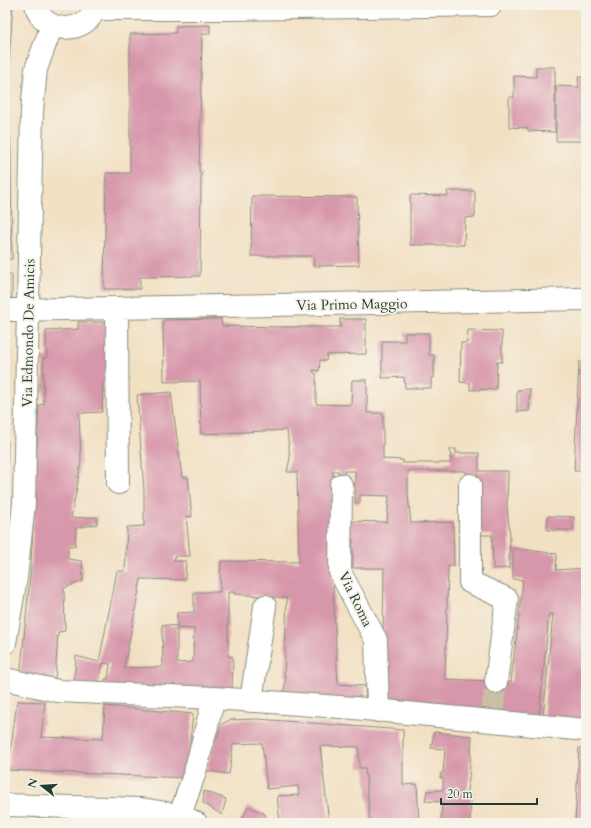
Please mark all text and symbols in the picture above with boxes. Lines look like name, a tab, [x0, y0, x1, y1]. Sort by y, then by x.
street label: Via Edmondo De Amicis	[18, 258, 39, 407]
street label: Via Primo Maggio	[296, 294, 408, 315]
street label: Via Roma	[334, 568, 377, 630]
north arrow	[22, 766, 62, 806]
text: N	[24, 776, 42, 790]
scale bar	[441, 780, 537, 806]
text: 20 m	[447, 786, 474, 802]

